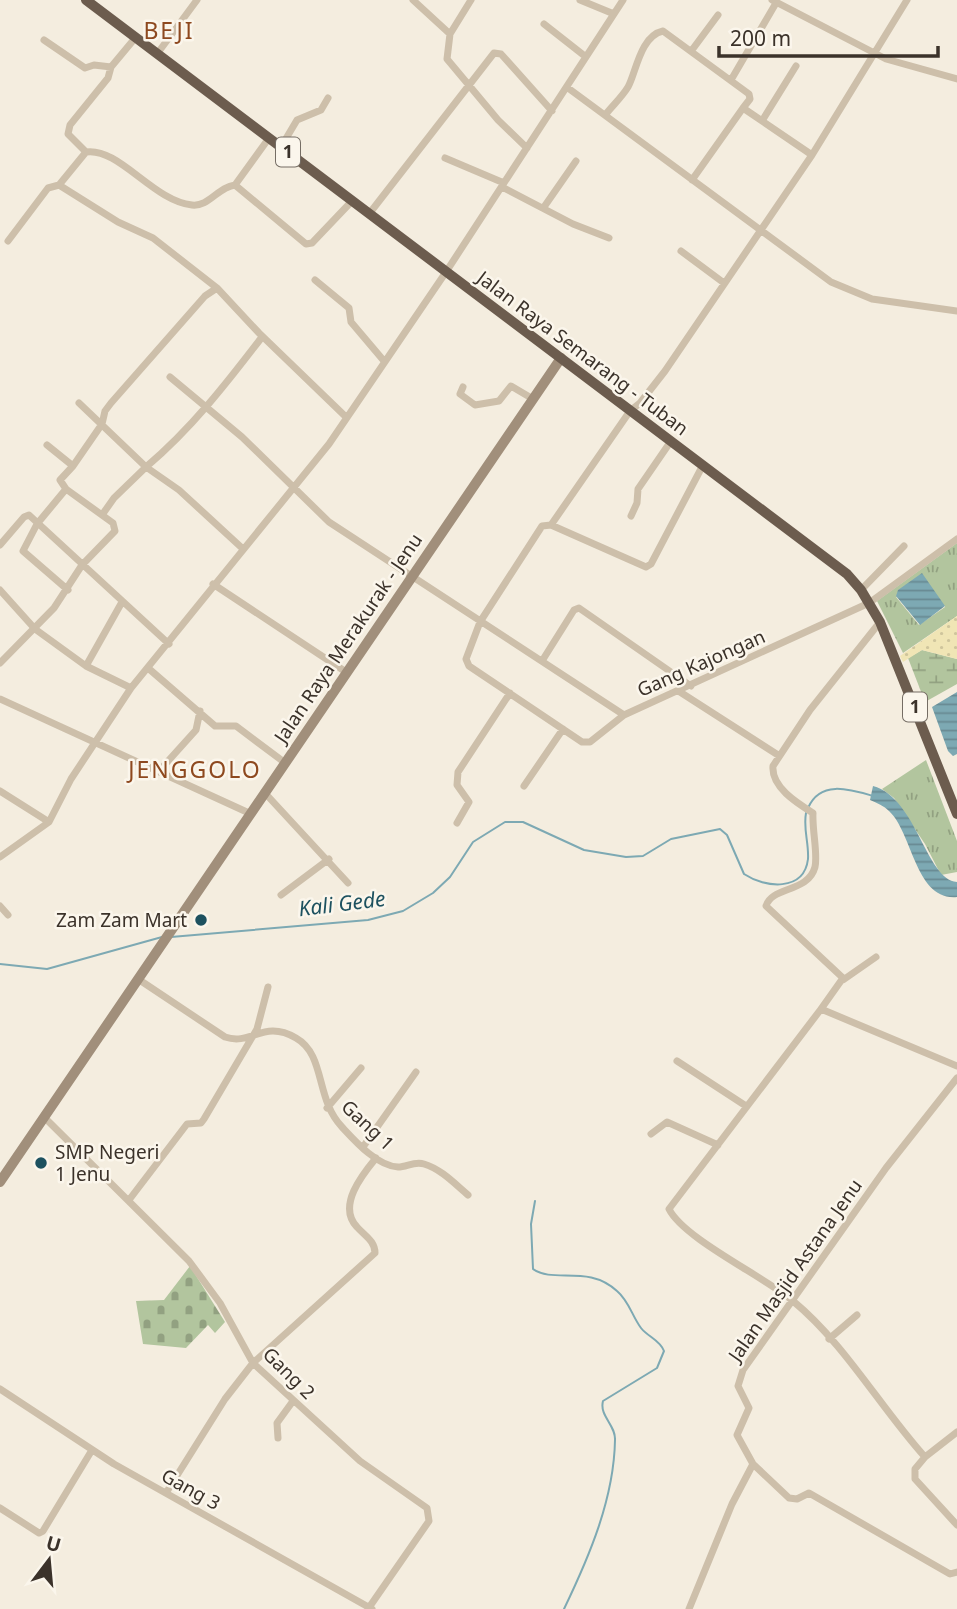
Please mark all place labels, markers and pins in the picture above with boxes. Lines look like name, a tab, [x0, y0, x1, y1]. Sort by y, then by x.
place label: Zam Zam Mart	[56, 907, 187, 933]
marker: Zam Zam Mart	[193, 912, 209, 928]
place label: SMP Negeri 1 Jenu	[55, 1139, 159, 1187]
marker: SMP Negeri 1 Jenu	[33, 1155, 49, 1171]

